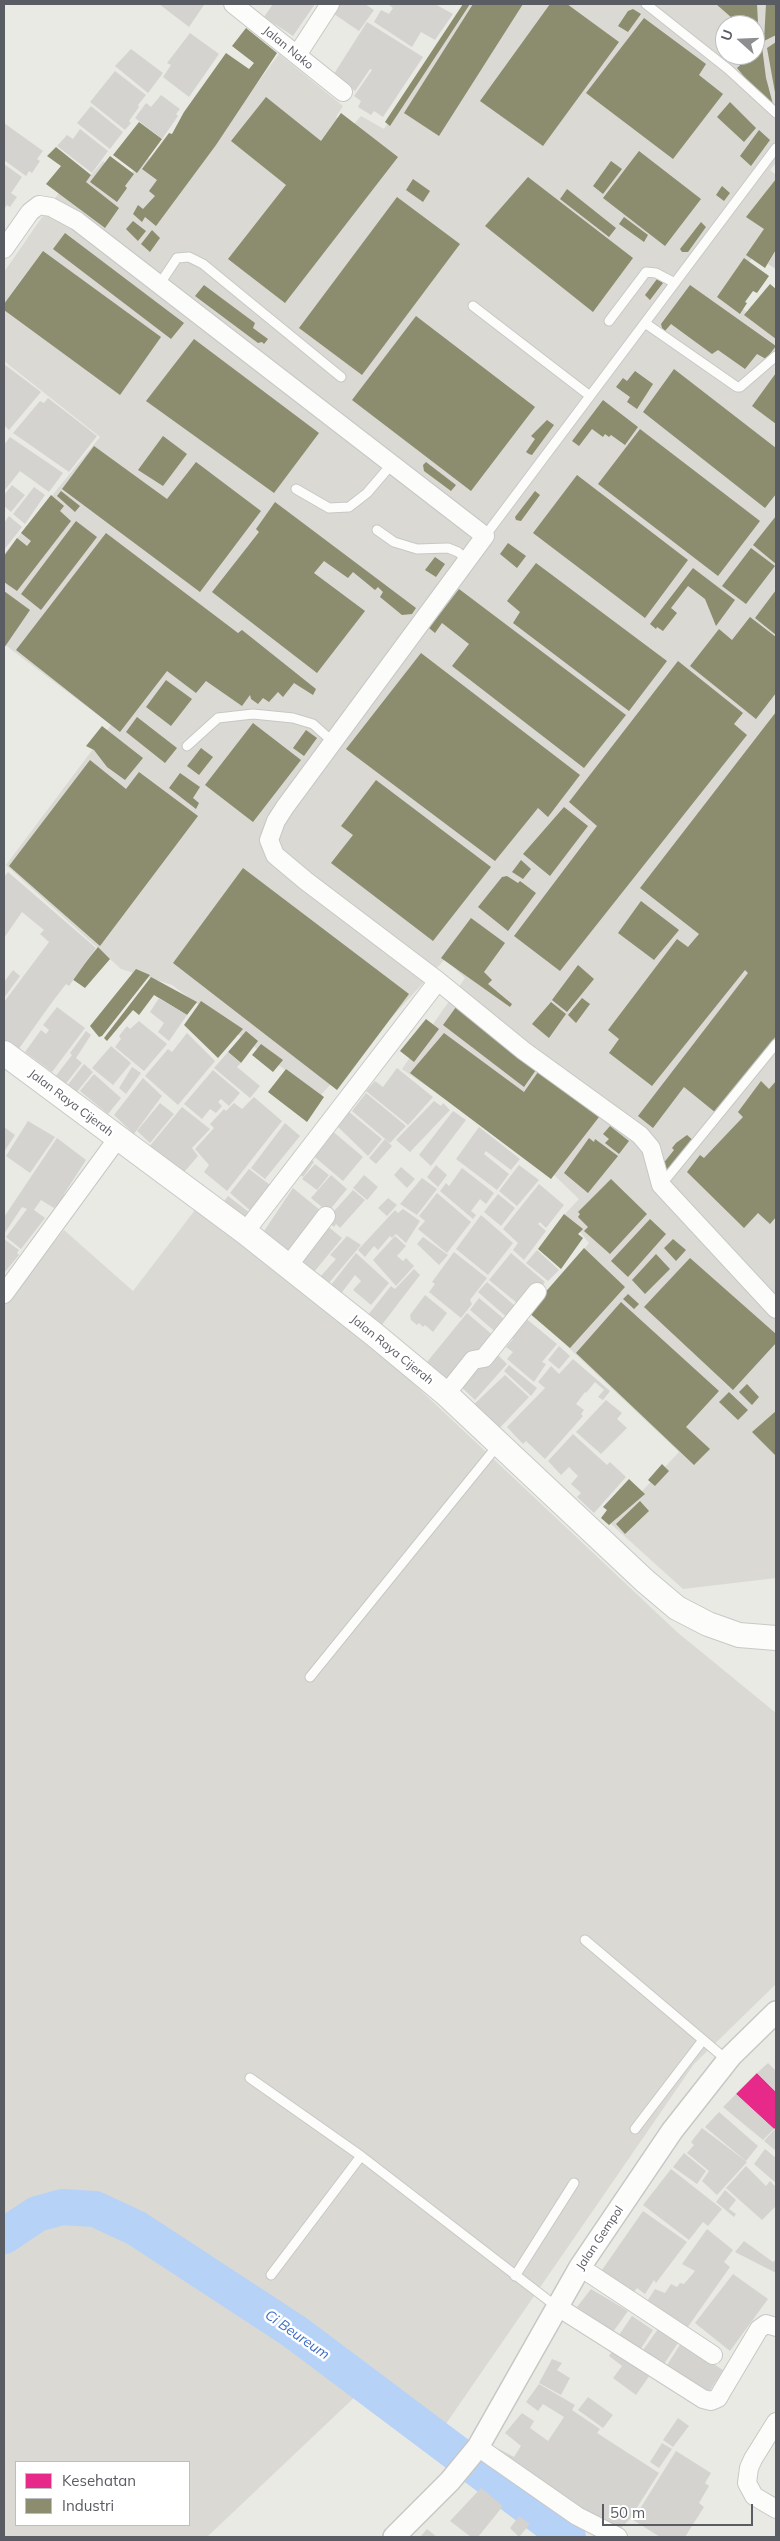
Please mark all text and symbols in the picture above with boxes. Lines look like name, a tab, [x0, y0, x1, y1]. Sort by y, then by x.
north arrow	[715, 15, 765, 65]
street label: Jalan Nako	[260, 23, 316, 73]
text: U	[717, 27, 737, 43]
street label: Jalan Raya Cijerah	[26, 1066, 116, 1140]
street label: Jalan Raya Cijerah	[348, 1312, 436, 1388]
street label: Jalan Gempol	[573, 2203, 627, 2273]
water label: Ci Beureum	[262, 2307, 332, 2363]
legend	[15, 2461, 190, 2526]
text: Kesehatan	[62, 2471, 136, 2490]
scale bar	[605, 2494, 756, 2526]
text: Industri	[62, 2496, 114, 2515]
text: 50 m	[610, 2503, 645, 2522]

